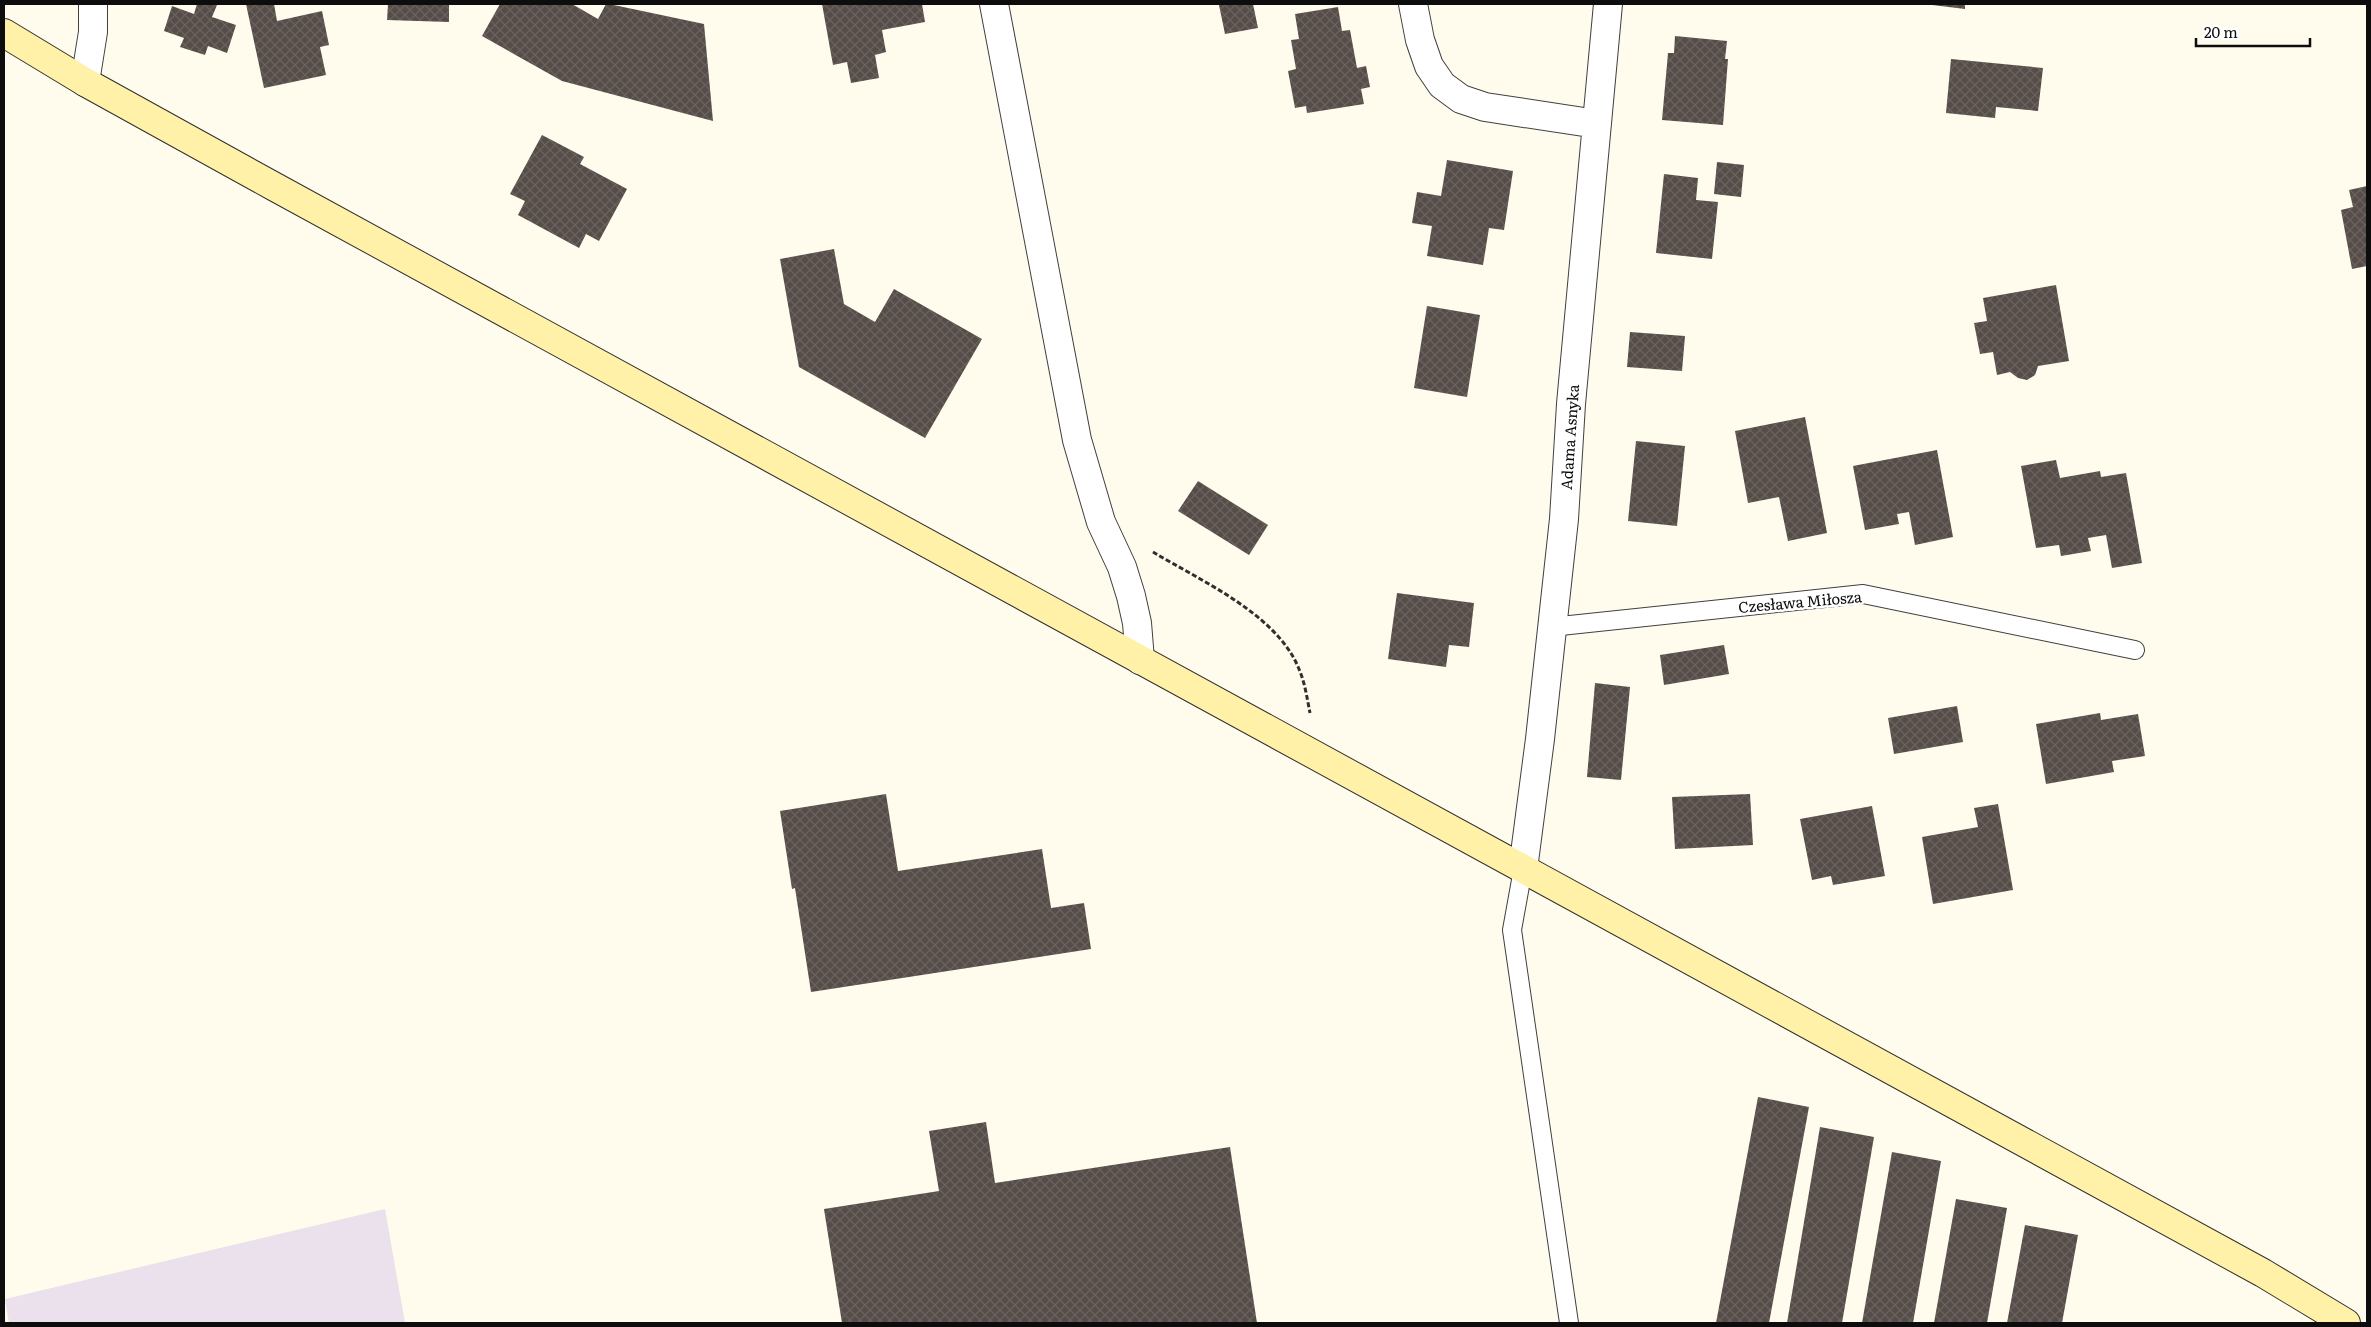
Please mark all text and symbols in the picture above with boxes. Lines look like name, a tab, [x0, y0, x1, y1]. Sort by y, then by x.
scale bar	[2196, 15, 2310, 47]
text: 20 m	[2204, 20, 2238, 43]
street label: Adama Asnyka	[1554, 382, 1584, 491]
street label: Czesława Miłosza	[1737, 584, 1864, 618]

